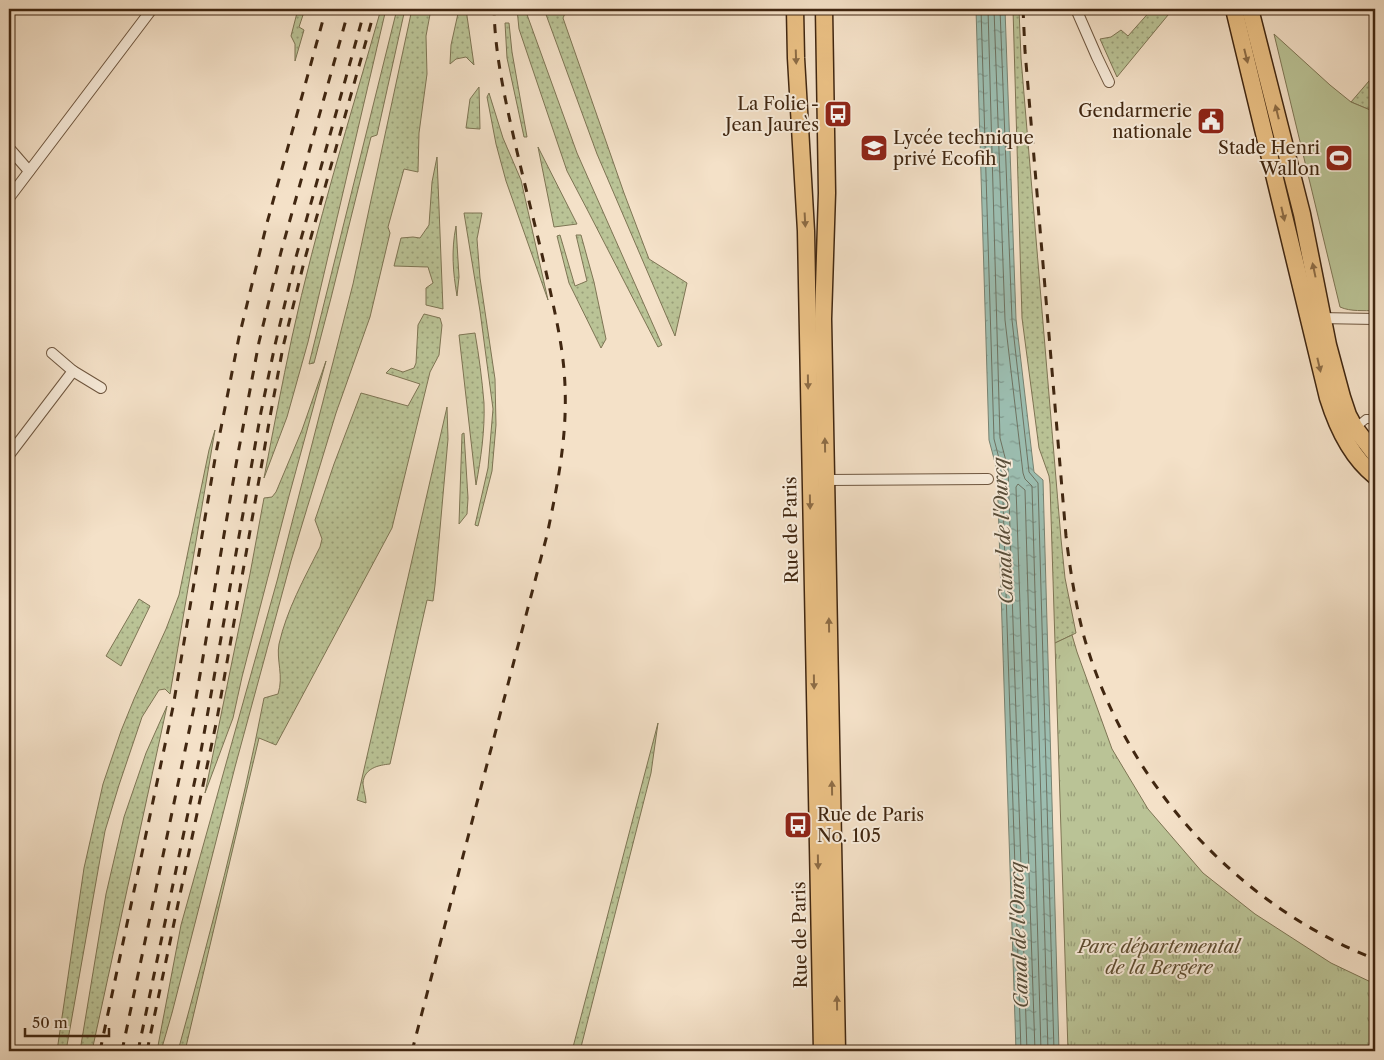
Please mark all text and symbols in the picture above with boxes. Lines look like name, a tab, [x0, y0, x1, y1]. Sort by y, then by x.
one-way arrow	[1242, 49, 1250, 64]
one-way arrow	[792, 50, 800, 66]
place label: La Folie - Jean Jaurès	[722, 93, 819, 136]
bus stop icon: La Folie - Jean Jaurès	[823, 99, 853, 129]
place label: Gendarmerie nationale	[1078, 100, 1192, 143]
one-way arrow	[1272, 105, 1280, 120]
public building icon: Gendarmerie nationale	[1196, 106, 1226, 136]
place label: Lycée technique privé Ecofih	[893, 127, 1034, 170]
school or university icon: Lycée technique privé Ecofih	[859, 133, 889, 163]
place label: Stade Henri Wallon	[1218, 137, 1321, 180]
sports icon: Stade Henri Wallon	[1324, 143, 1354, 173]
one-way arrow	[1279, 207, 1287, 222]
one-way arrow	[802, 212, 810, 228]
one-way arrow	[1310, 263, 1318, 278]
one-way arrow	[1315, 357, 1323, 372]
one-way arrow	[804, 374, 812, 390]
one-way arrow	[821, 437, 829, 453]
water label: Canal de l'Ourcq	[988, 456, 1018, 605]
street label: Rue de Paris	[779, 476, 803, 584]
one-way arrow	[807, 494, 815, 510]
one-way arrow	[825, 617, 833, 633]
one-way arrow	[811, 674, 819, 690]
one-way arrow	[828, 779, 836, 795]
place label: Rue de Paris No. 105	[817, 804, 924, 847]
bus stop icon: Rue de Paris No. 105	[783, 810, 813, 840]
one-way arrow	[814, 854, 822, 870]
water label: Canal de l'Ourcq	[1005, 860, 1033, 1009]
street label: Rue de Paris	[788, 881, 812, 989]
park label: Parc départemental de la Bergère	[1076, 936, 1242, 979]
one-way arrow	[832, 994, 840, 1010]
scale bar	[25, 1005, 109, 1037]
text: 50 m	[32, 1013, 68, 1032]

